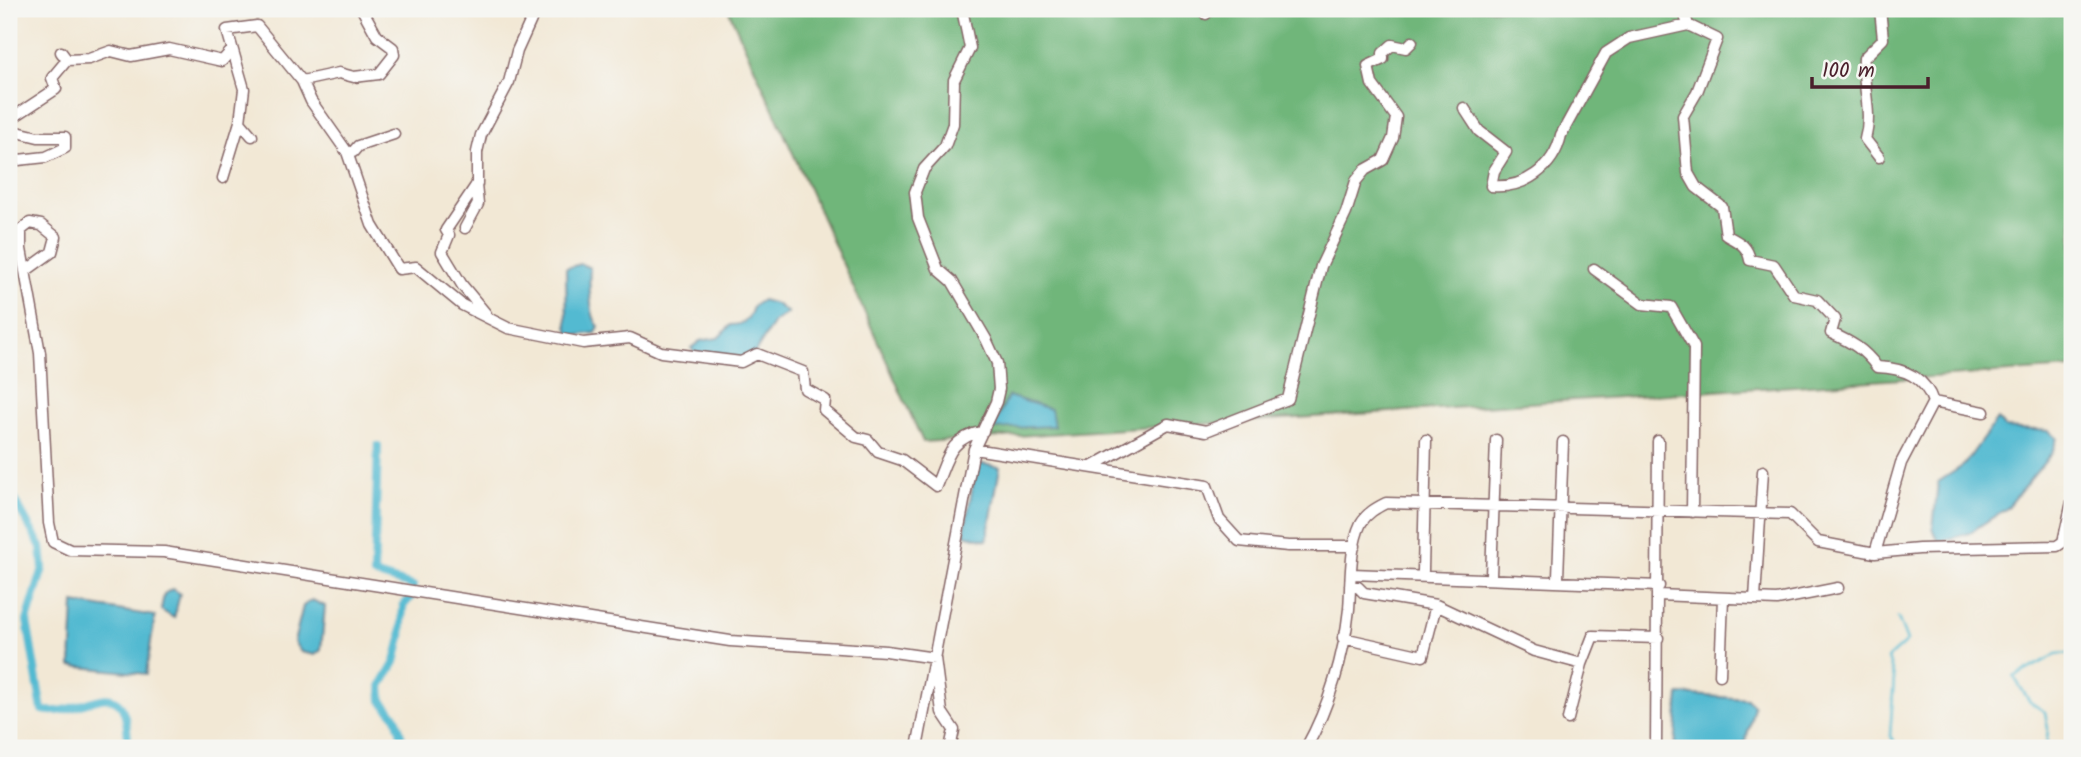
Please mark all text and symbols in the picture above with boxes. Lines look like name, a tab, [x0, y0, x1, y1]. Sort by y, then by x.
scale bar	[1812, 46, 1927, 90]
text: 100 m	[1822, 55, 1875, 88]

